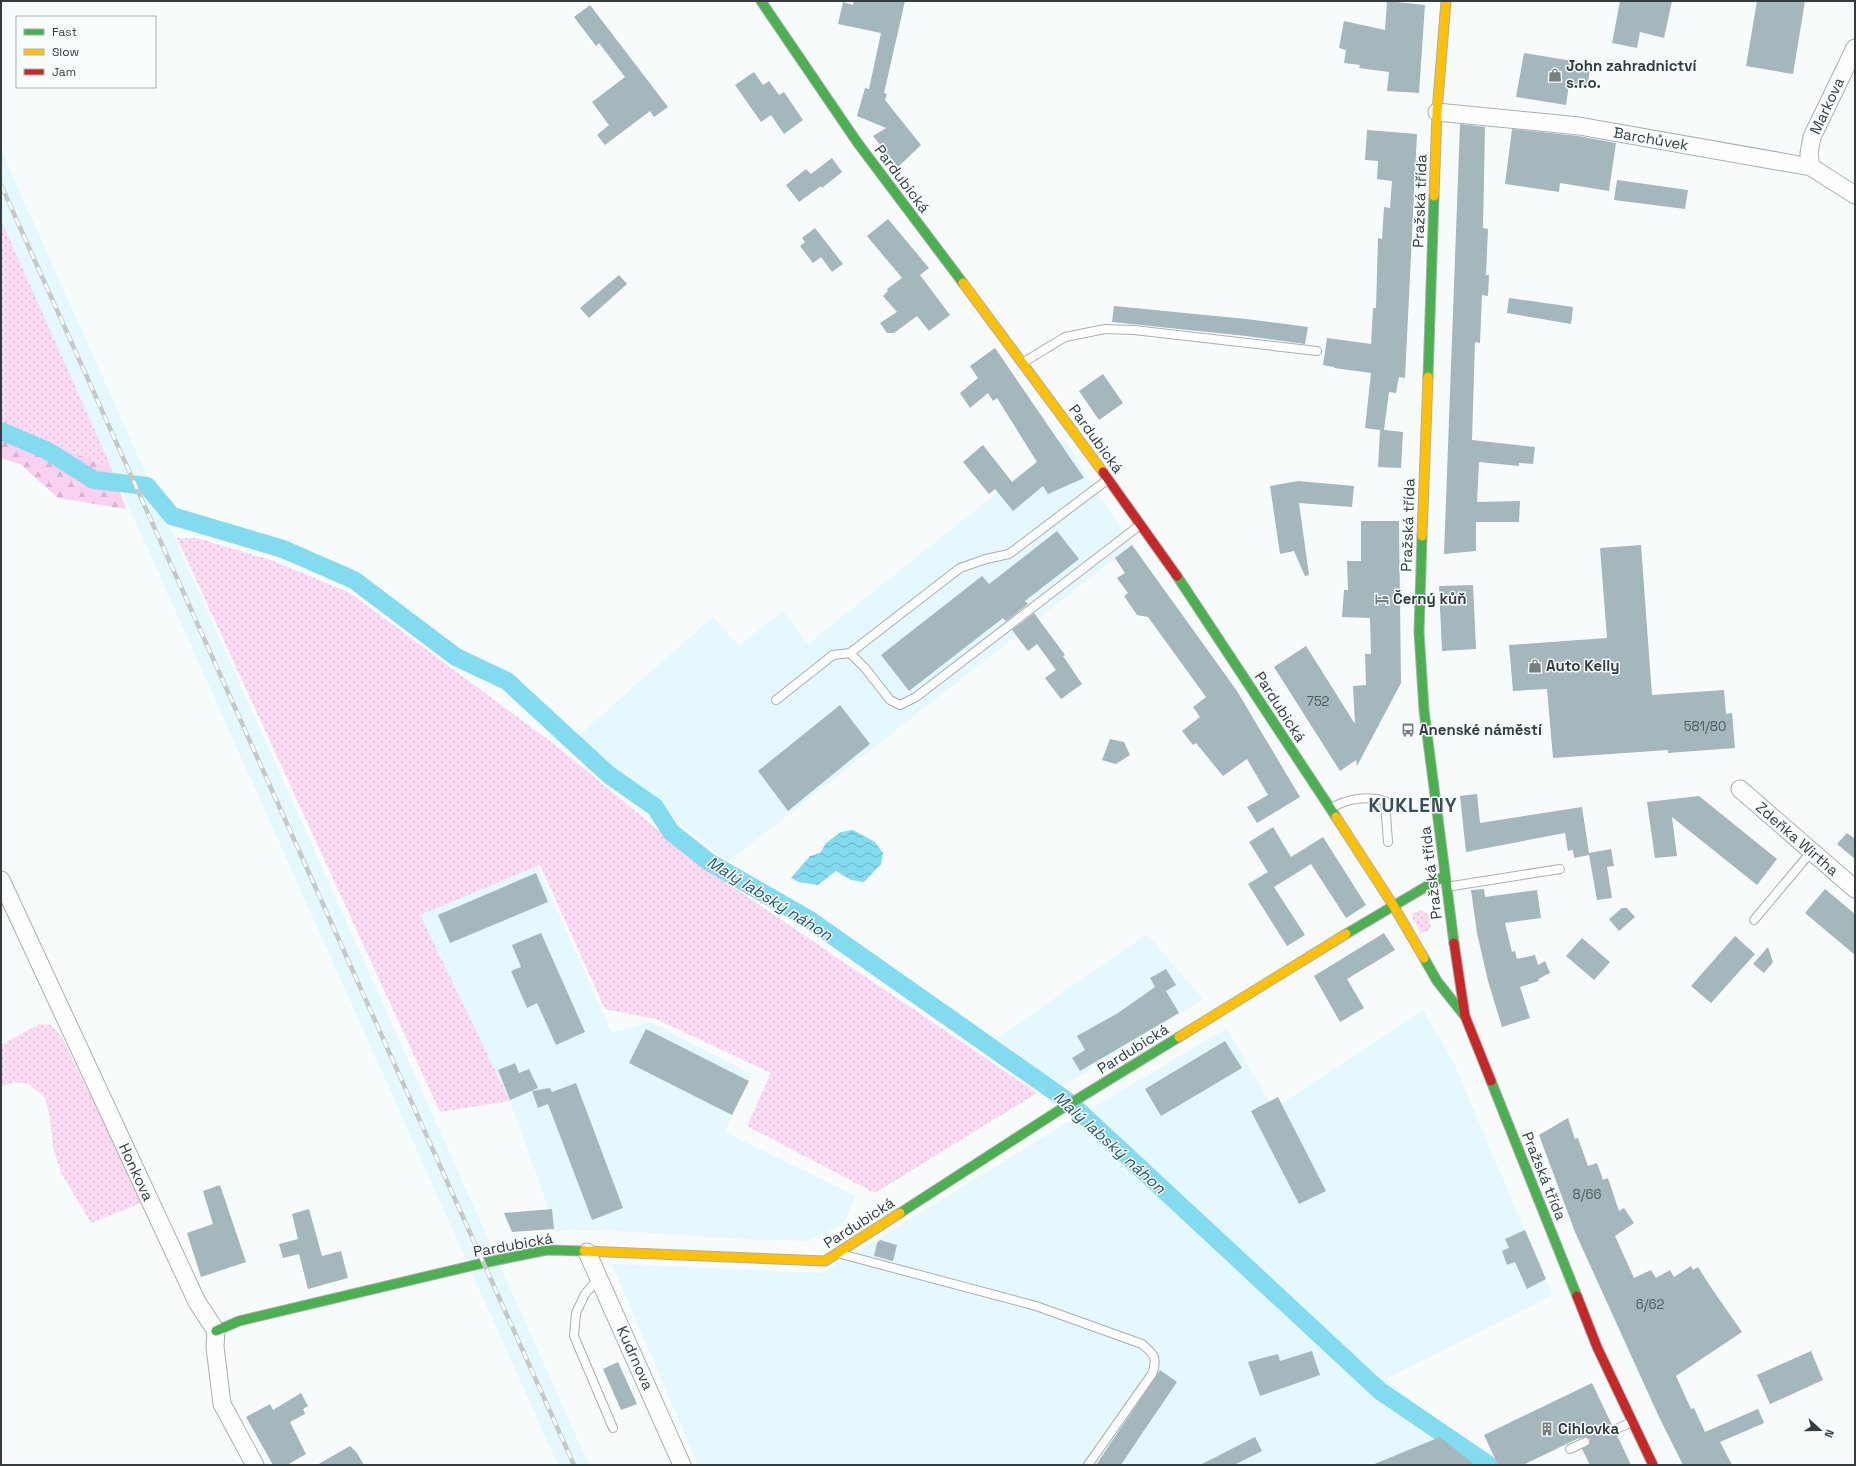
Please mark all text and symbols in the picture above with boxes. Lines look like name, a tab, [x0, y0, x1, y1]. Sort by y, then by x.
legend	[16, 16, 156, 88]
text: Fast	[52, 24, 77, 40]
text: Slow	[52, 44, 79, 60]
place label: John zahradnictví s.r.o.	[1566, 56, 1697, 92]
text: Jam	[52, 64, 76, 80]
shop icon: John zahradnictví s.r.o.	[1547, 67, 1563, 83]
street label: Markova	[1805, 74, 1848, 137]
street label: Barchůvek	[1612, 123, 1690, 154]
street label: Pardubická	[871, 141, 934, 217]
street label: Pražská třída	[1408, 153, 1431, 248]
street label: Pardubická	[1065, 401, 1128, 477]
street label: Pražská třída	[1396, 477, 1419, 572]
place label: Černý kůň	[1393, 589, 1466, 608]
hotel icon: Černý kůň	[1374, 591, 1390, 607]
place label: Auto Kelly	[1546, 656, 1619, 675]
shop icon: Auto Kelly	[1527, 658, 1543, 674]
street label: Pardubická	[1251, 668, 1311, 746]
house number: 752	[1307, 693, 1330, 710]
house number: 581/80	[1684, 718, 1726, 735]
place label: Anenské náměstí	[1419, 720, 1543, 739]
bus stop icon: Anenské náměstí	[1400, 722, 1416, 738]
district label: KUKLENY	[1369, 793, 1457, 818]
street label: Zdeňka Wirtha	[1752, 797, 1843, 880]
street label: Pražská třída	[1415, 825, 1446, 921]
water label: Malý labský náhon	[703, 851, 837, 946]
street label: Pardubická	[1094, 1019, 1172, 1078]
water label: Malý labský náhon	[1049, 1086, 1171, 1199]
street label: Pražská třída	[1518, 1129, 1571, 1223]
street label: Honkova	[115, 1140, 158, 1204]
house number: 8/66	[1573, 1186, 1601, 1203]
street label: Pardubická	[820, 1192, 898, 1252]
street label: Pardubická	[472, 1228, 555, 1261]
house number: 6/62	[1636, 1296, 1664, 1313]
street label: Kudrnova	[613, 1323, 658, 1393]
north arrow	[1800, 1410, 1840, 1450]
place label: Cihlovka	[1558, 1419, 1619, 1438]
building icon: Cihlovka	[1539, 1421, 1555, 1437]
text: N	[1821, 1428, 1837, 1440]

